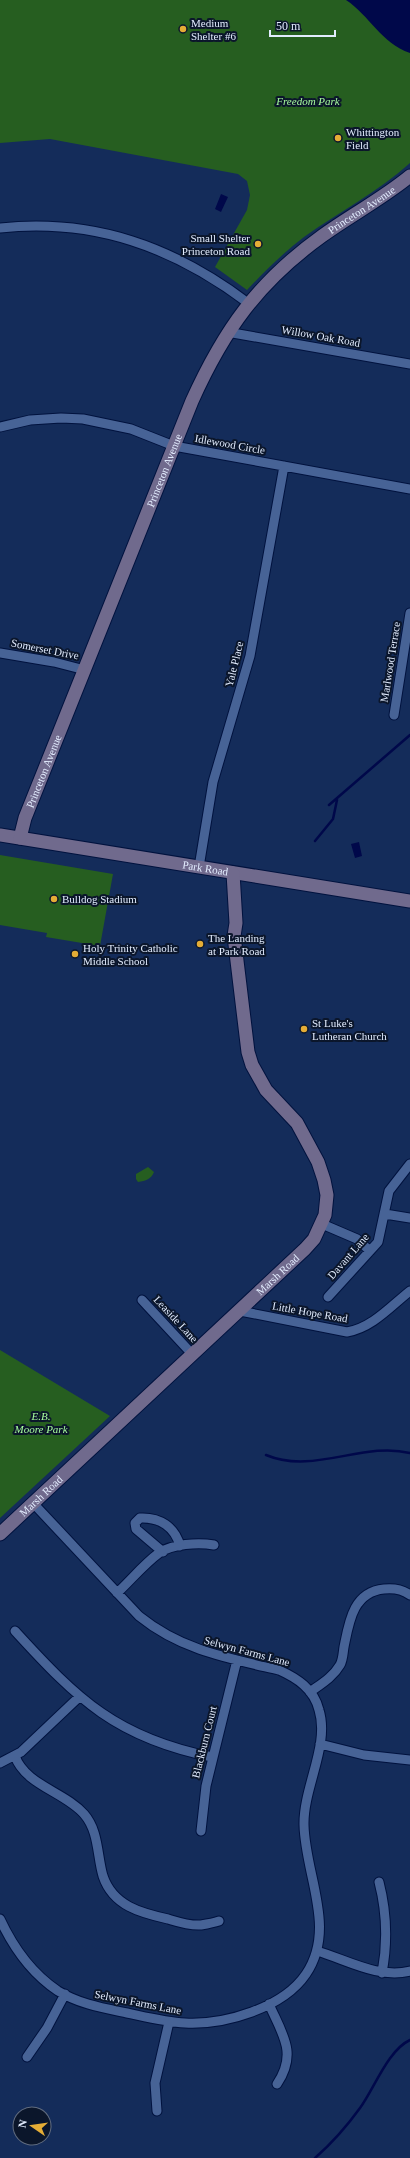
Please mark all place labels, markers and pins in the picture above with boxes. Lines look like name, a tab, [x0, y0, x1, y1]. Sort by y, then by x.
place label: Medium Shelter #6	[191, 17, 236, 42]
marker: Medium Shelter #6	[178, 24, 188, 34]
place label: Whittington Field	[346, 126, 400, 151]
marker: Whittington Field	[333, 133, 343, 143]
place label: Small Shelter Princeton Road	[182, 232, 250, 257]
marker: Small Shelter Princeton Road	[253, 239, 263, 249]
place label: Bulldog Stadium	[62, 893, 137, 905]
marker: Bulldog Stadium	[49, 894, 59, 904]
place label: The Landing at Park Road	[208, 932, 265, 957]
marker: The Landing at Park Road	[195, 939, 205, 949]
place label: Holy Trinity Catholic Middle School	[83, 942, 178, 967]
marker: Holy Trinity Catholic Middle School	[70, 949, 80, 959]
place label: St Luke's Lutheran Church	[312, 1017, 387, 1042]
marker: St Luke's Lutheran Church	[299, 1024, 309, 1034]

